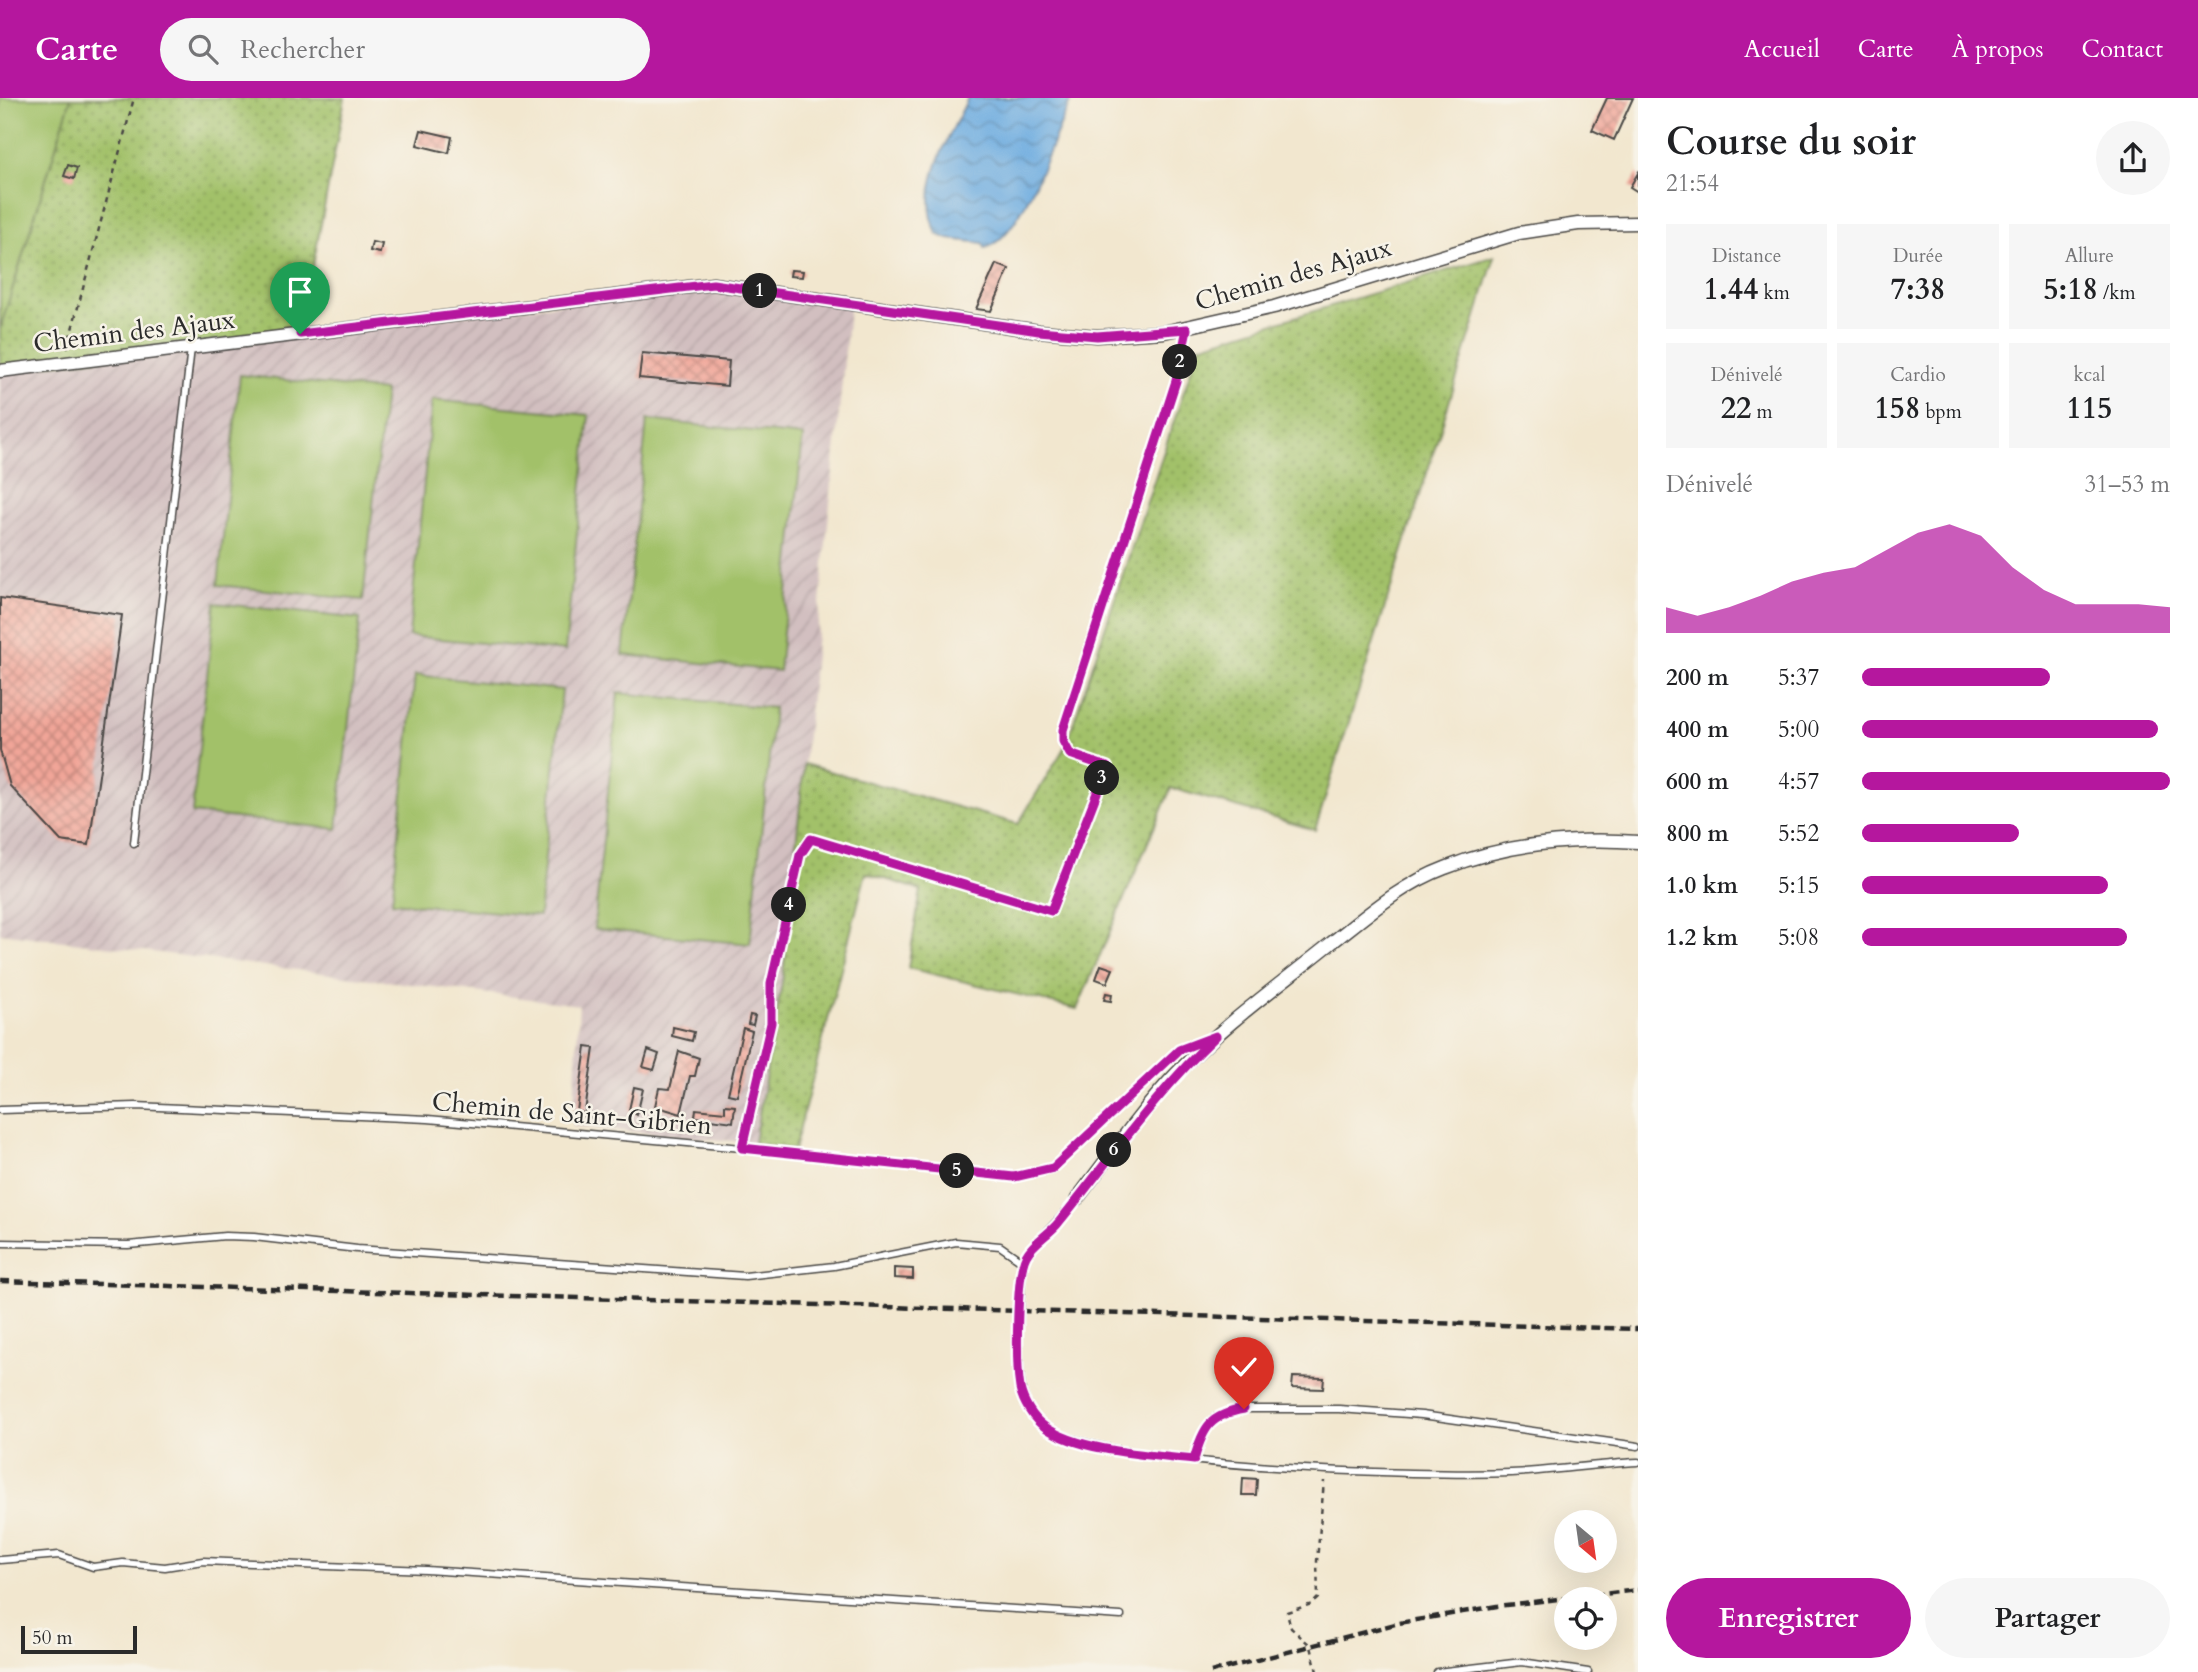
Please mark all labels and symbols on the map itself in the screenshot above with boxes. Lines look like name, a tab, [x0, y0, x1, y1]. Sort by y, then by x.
street label: Chemin des Ajaux	[1191, 230, 1395, 319]
pin	[270, 262, 330, 334]
pin: 1	[742, 274, 778, 308]
street label: Chemin des Ajaux	[31, 302, 237, 361]
pin: 2	[1162, 344, 1198, 380]
pin: 3	[1084, 760, 1120, 796]
pin: 4	[772, 888, 806, 922]
street label: Chemin de Saint-Gibrien	[430, 1084, 714, 1143]
pin: 6	[1096, 1132, 1132, 1168]
pin: 5	[940, 1154, 974, 1188]
pin	[1214, 1337, 1274, 1409]
north arrow	[1554, 1510, 1617, 1573]
scale bar	[21, 1623, 136, 1655]

